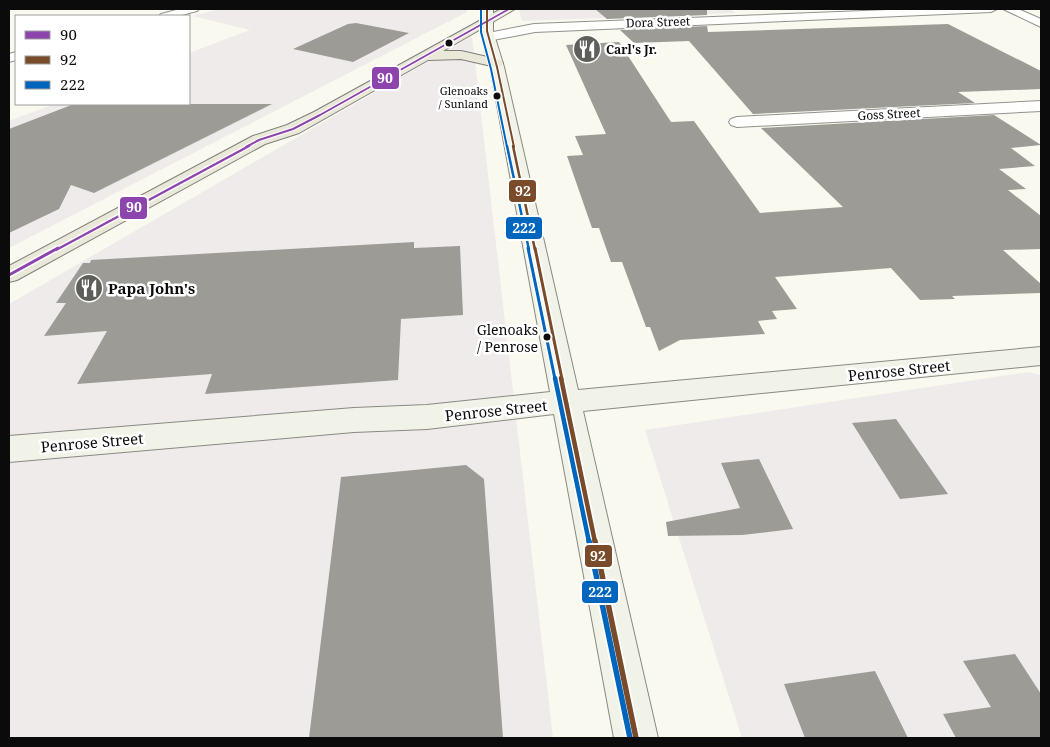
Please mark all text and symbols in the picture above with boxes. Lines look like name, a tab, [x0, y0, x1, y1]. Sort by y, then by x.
street label: Dora Street	[626, 12, 690, 32]
legend	[15, 15, 190, 105]
text: 90	[60, 24, 77, 44]
restaurant icon: Carl's Jr.	[572, 34, 602, 64]
unlabelled marker	[444, 38, 454, 48]
place label: Carl's Jr.	[606, 41, 657, 58]
text: 92	[60, 49, 77, 69]
line badge: 90	[371, 66, 400, 90]
text: 90	[377, 68, 393, 87]
text: 222	[60, 74, 85, 94]
place label: Glenoaks / Sunland	[438, 83, 488, 111]
marker: Glenoaks / Sunland	[492, 91, 502, 101]
street label: Goss Street	[857, 104, 921, 124]
line badge: 92	[508, 179, 537, 203]
text: 92	[515, 181, 531, 200]
line badge: 90	[119, 196, 148, 220]
text: 90	[126, 197, 142, 216]
line badge: 222	[505, 216, 543, 240]
text: 222	[512, 218, 536, 237]
restaurant icon: Papa John's	[74, 273, 104, 303]
place label: Papa John's	[108, 278, 195, 298]
place label: Glenoaks / Penrose	[477, 320, 538, 356]
marker: Glenoaks / Penrose	[542, 332, 552, 342]
street label: Penrose Street	[847, 355, 951, 385]
street label: Penrose Street	[444, 395, 548, 425]
street label: Penrose Street	[40, 428, 144, 456]
line badge: 92	[584, 544, 613, 568]
text: 92	[590, 546, 606, 565]
line badge: 222	[581, 580, 619, 604]
text: 222	[588, 582, 612, 601]

